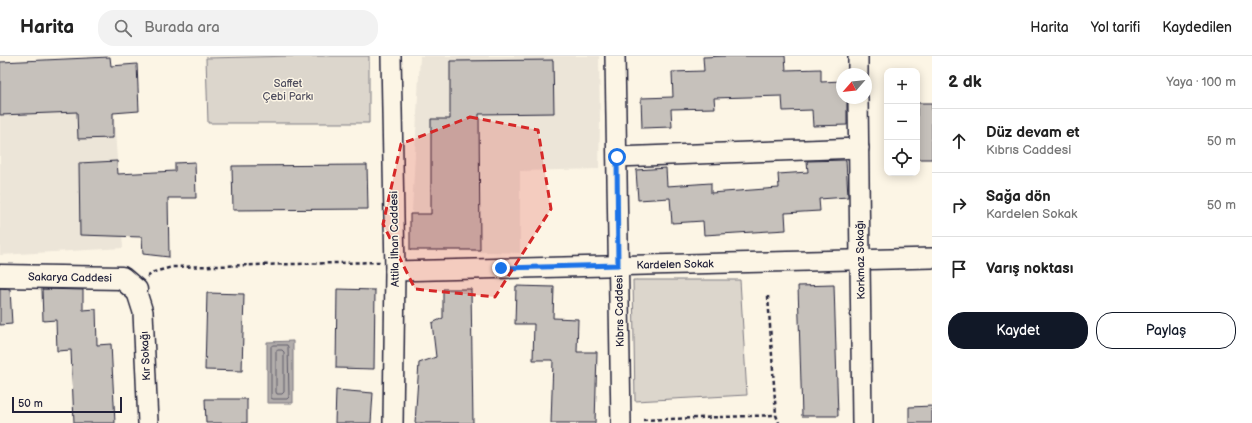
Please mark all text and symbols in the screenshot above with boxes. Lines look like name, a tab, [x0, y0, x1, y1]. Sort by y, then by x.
search box	[98, 10, 378, 46]
text: Harita	[20, 16, 74, 39]
icon: search	[112, 17, 134, 39]
text: Burada ara	[144, 18, 220, 37]
text: Harita	[1030, 19, 1069, 36]
text: Yol tarifi	[1091, 19, 1140, 36]
text: Kaydedilen	[1162, 19, 1232, 36]
north arrow	[836, 68, 872, 104]
map controls	[884, 68, 920, 176]
button: +	[884, 68, 920, 104]
text: 2 dk	[948, 72, 982, 92]
text: Yaya · 100 m	[1166, 74, 1236, 90]
park label: Saffet Çebi Parkı	[263, 77, 313, 103]
button: −	[884, 104, 920, 140]
text: Düz devam et	[986, 123, 1080, 142]
icon: ahead	[948, 130, 970, 152]
text: 50 m	[1207, 133, 1236, 149]
button: locate	[884, 140, 920, 176]
text: Kıbrıs Caddesi	[986, 142, 1071, 158]
route start	[608, 148, 626, 166]
text: Sağa dön	[986, 187, 1051, 206]
street label: Attila İlhan Caddesi	[387, 191, 402, 287]
icon: right	[948, 194, 970, 216]
text: 50 m	[1207, 197, 1236, 213]
text: Kardelen Sokak	[986, 206, 1077, 222]
street label: Korkmaz Sokağı	[853, 220, 868, 300]
street label: Kardelen Sokak	[636, 257, 714, 272]
icon: arrive	[948, 258, 970, 280]
route end	[492, 259, 510, 277]
text: Varış noktası	[986, 259, 1073, 278]
street label: Sakarya Caddesi	[28, 270, 112, 285]
street label: Kıbrıs Caddesi	[612, 274, 627, 347]
button: Kaydet	[948, 312, 1088, 349]
button: Paylaş	[1096, 312, 1236, 349]
street label: Kır Sokağı	[138, 331, 153, 381]
scale bar	[12, 395, 122, 414]
text: 50 m	[18, 397, 43, 410]

